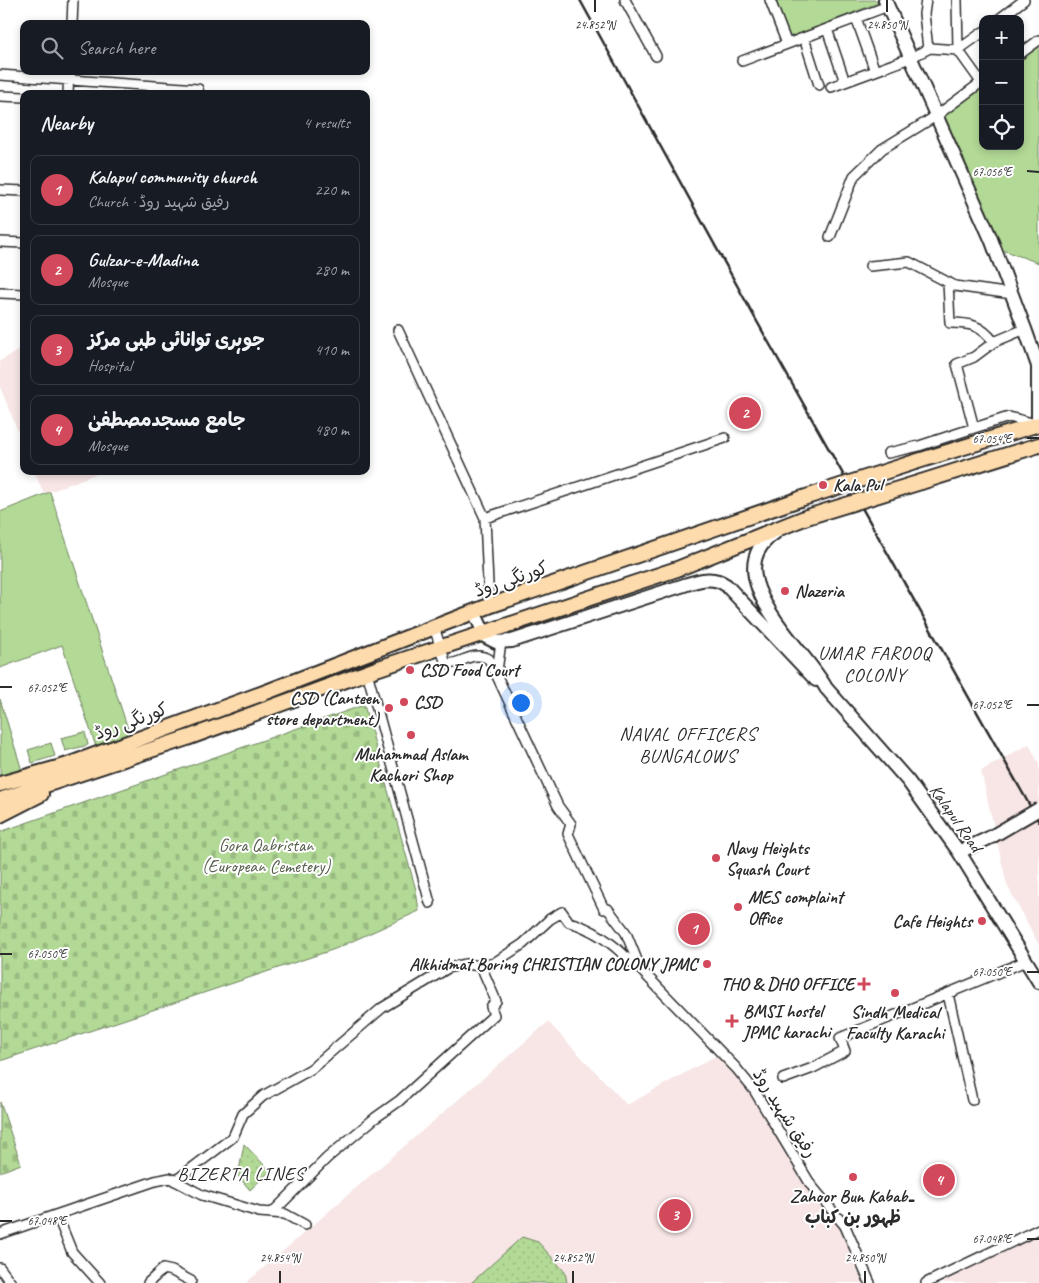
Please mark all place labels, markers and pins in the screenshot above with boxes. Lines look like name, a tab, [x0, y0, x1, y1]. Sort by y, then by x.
pin: 2	[729, 394, 761, 432]
place label: Kala Pul	[833, 474, 886, 496]
marker: Kala Pul	[817, 479, 829, 491]
place label: Nazeria	[795, 580, 846, 602]
marker: Nazeria	[779, 585, 791, 597]
place label: CSD Food Court	[420, 659, 522, 681]
marker: CSD Food Court	[404, 664, 416, 676]
place label: CSD (Canteen store department)	[266, 687, 381, 730]
place label: CSD	[414, 691, 444, 713]
marker: CSD	[398, 696, 410, 708]
marker: CSD (Canteen store department)	[383, 702, 395, 714]
marker: Muhammad Aslam Kachori Shop	[405, 729, 417, 741]
place label: Muhammad Aslam Kachori Shop	[355, 743, 469, 786]
place label: Navy Heights Squash Court	[726, 837, 810, 880]
marker: Navy Heights Squash Court	[710, 852, 722, 864]
place label: MES complaint Office	[748, 886, 846, 929]
marker: MES complaint Office	[732, 901, 744, 913]
pin: 1	[678, 910, 710, 948]
place label: Cafe Heights	[893, 910, 974, 932]
marker: Cafe Heights	[976, 915, 988, 927]
place label: Alkhidmat Boring CHRISTIAN COLONY JPMC	[409, 953, 700, 975]
marker: Alkhidmat Boring CHRISTIAN COLONY JPMC	[701, 958, 713, 970]
place label: THO & DHO OFFICE	[721, 973, 856, 995]
marker: THO & DHO OFFICE	[858, 978, 870, 990]
marker: Sindh Medical Faculty Karachi	[889, 987, 901, 999]
place label: BMSI hostel JPMC karachi	[741, 1000, 833, 1043]
place label: Sindh Medical Faculty Karachi	[846, 1001, 947, 1044]
marker: BMSI hostel JPMC karachi	[725, 1014, 739, 1028]
pin: 4	[923, 1161, 955, 1199]
marker: Zahoor Bun Kabab۔ ظہور بن کباب	[847, 1171, 859, 1183]
place label: Zahoor Bun Kabab۔ ظہور بن کباب	[790, 1185, 916, 1228]
pin: 3	[659, 1196, 691, 1234]

